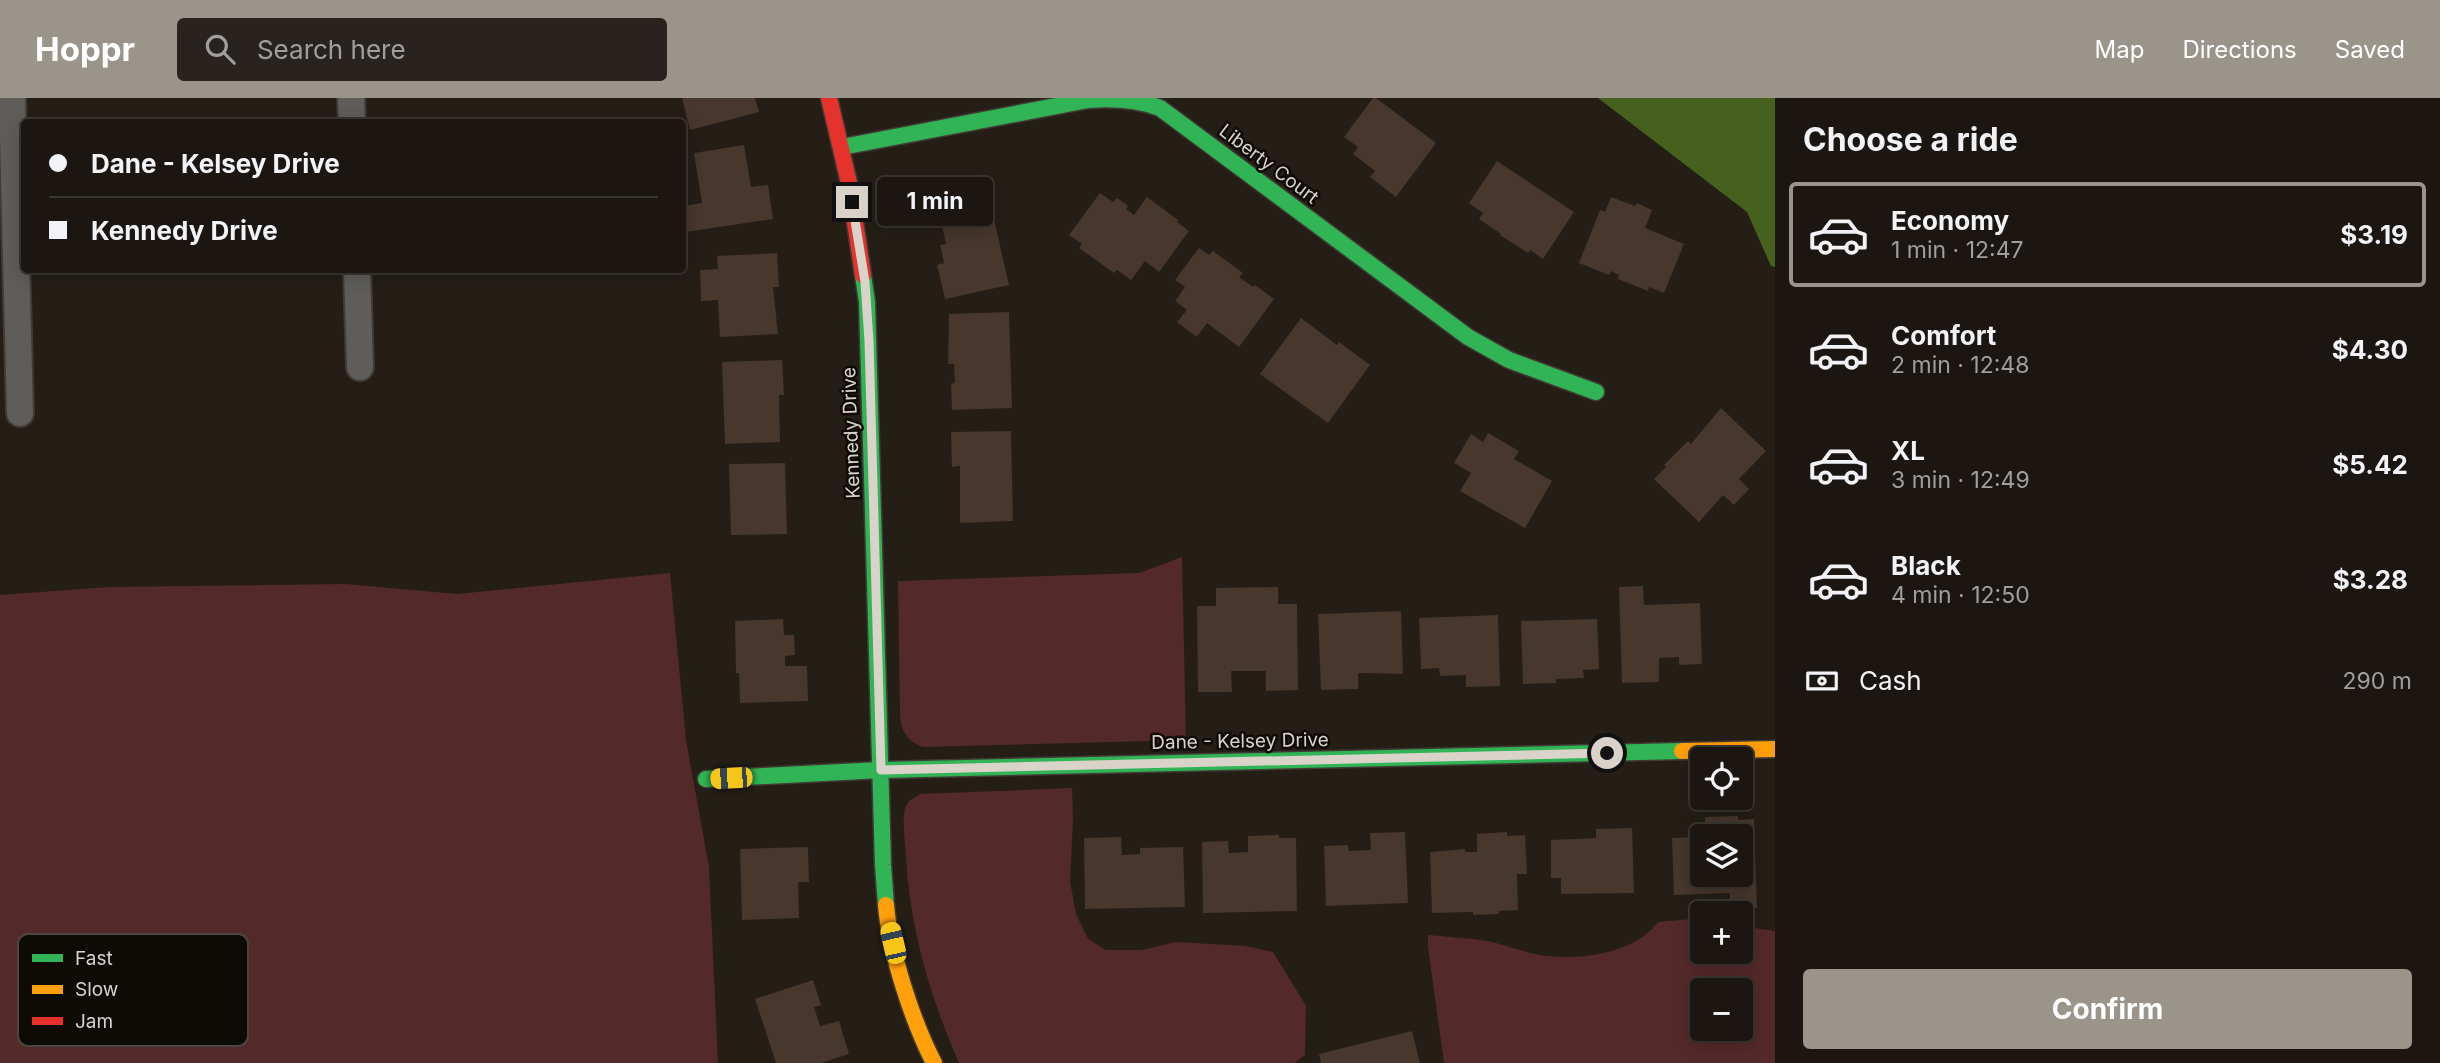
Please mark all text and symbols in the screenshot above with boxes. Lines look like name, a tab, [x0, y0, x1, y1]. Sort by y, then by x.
search box	[177, 18, 667, 81]
text: Hoppr	[35, 29, 135, 69]
icon: search	[201, 30, 239, 68]
text: Search here	[257, 34, 406, 65]
text: Map	[2095, 35, 2144, 64]
text: Directions	[2182, 35, 2297, 64]
text: Saved	[2335, 35, 2405, 64]
street label: Liberty Court	[1215, 119, 1323, 209]
text: Choose a ride	[1803, 120, 2018, 159]
text: Dane - Kelsey Drive	[91, 148, 340, 179]
callout: 1 min	[876, 178, 992, 226]
route end	[836, 186, 868, 218]
text: 1 min	[907, 187, 963, 215]
icon: car	[1807, 203, 1870, 266]
text: Economy	[1891, 205, 2009, 236]
text: Kennedy Drive	[91, 215, 278, 246]
text: $3.19	[2340, 219, 2408, 250]
text: 1 min · 12:47	[1891, 236, 2024, 264]
icon: car	[1807, 318, 1870, 381]
text: Comfort	[1891, 320, 1996, 351]
text: $4.30	[2332, 334, 2408, 365]
text: 2 min · 12:48	[1891, 351, 2029, 379]
street label: Kennedy Drive	[837, 367, 865, 499]
icon: car	[1807, 433, 1870, 496]
text: XL	[1891, 435, 1925, 466]
text: $5.42	[2332, 449, 2408, 480]
text: 3 min · 12:49	[1891, 466, 2030, 494]
icon: car	[1807, 548, 1870, 611]
text: Black	[1891, 550, 1961, 581]
text: $3.28	[2333, 564, 2408, 595]
text: 4 min · 12:50	[1891, 581, 2030, 609]
icon: cash	[1803, 662, 1841, 700]
text: Cash	[1859, 665, 1922, 696]
text: 290 m	[2343, 667, 2412, 695]
street label: Dane - Kelsey Drive	[1151, 728, 1329, 754]
route start	[1591, 737, 1623, 769]
map controls	[1690, 747, 1753, 1041]
button: locate	[1690, 747, 1753, 810]
car	[710, 766, 753, 790]
button: layers	[1690, 824, 1753, 887]
button: +	[1690, 901, 1753, 964]
car	[879, 920, 908, 966]
legend	[18, 934, 248, 1046]
text: Fast	[75, 947, 113, 970]
button: Confirm	[1803, 969, 2412, 1049]
text: Slow	[75, 978, 118, 1001]
button: −	[1690, 978, 1753, 1041]
text: Jam	[75, 1010, 113, 1033]

